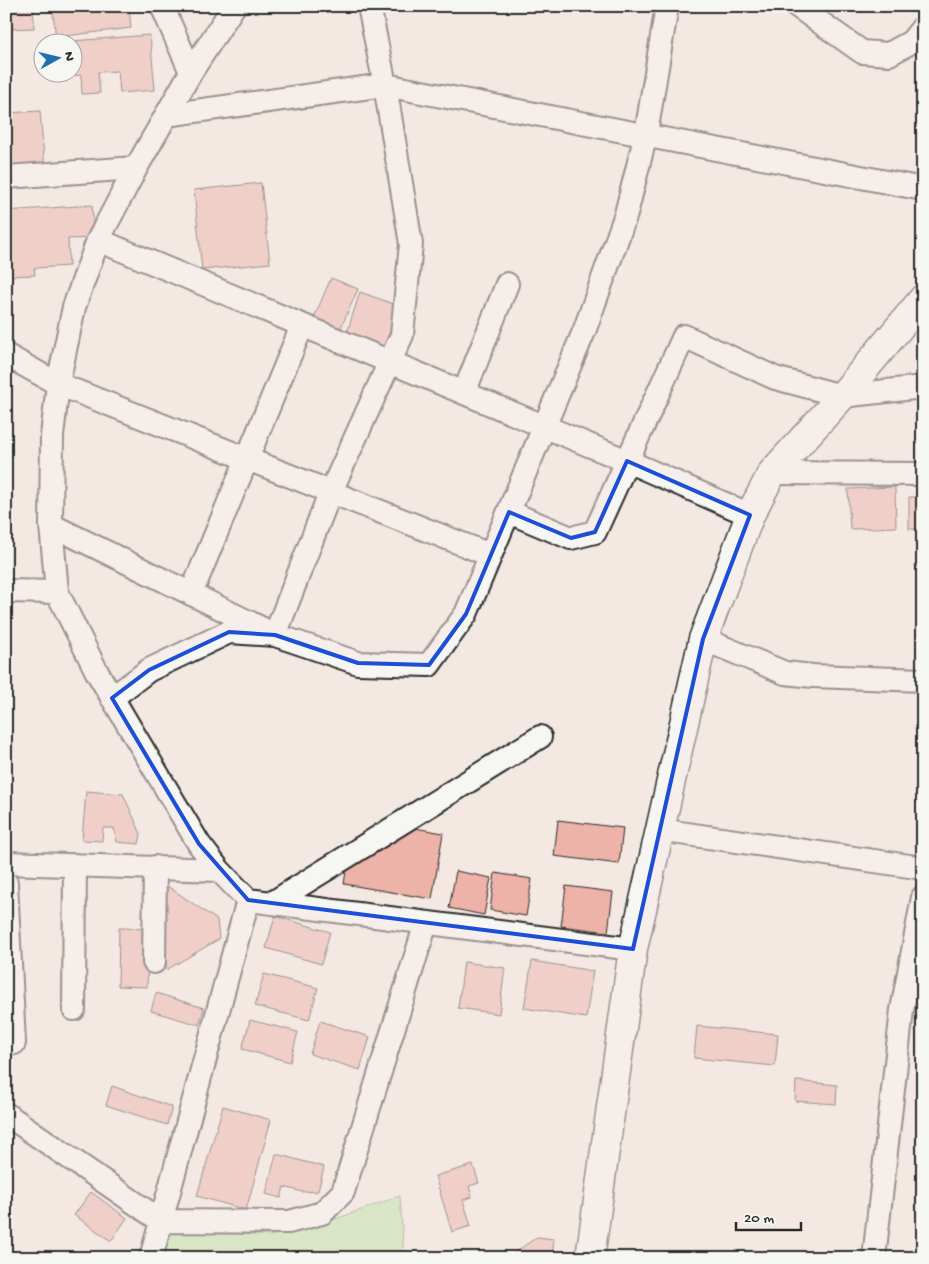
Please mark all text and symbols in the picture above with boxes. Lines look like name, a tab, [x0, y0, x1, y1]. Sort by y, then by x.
north arrow	[32, 32, 82, 82]
text: N	[59, 51, 77, 62]
scale bar	[736, 1199, 802, 1231]
text: 20 m	[744, 1210, 774, 1228]

